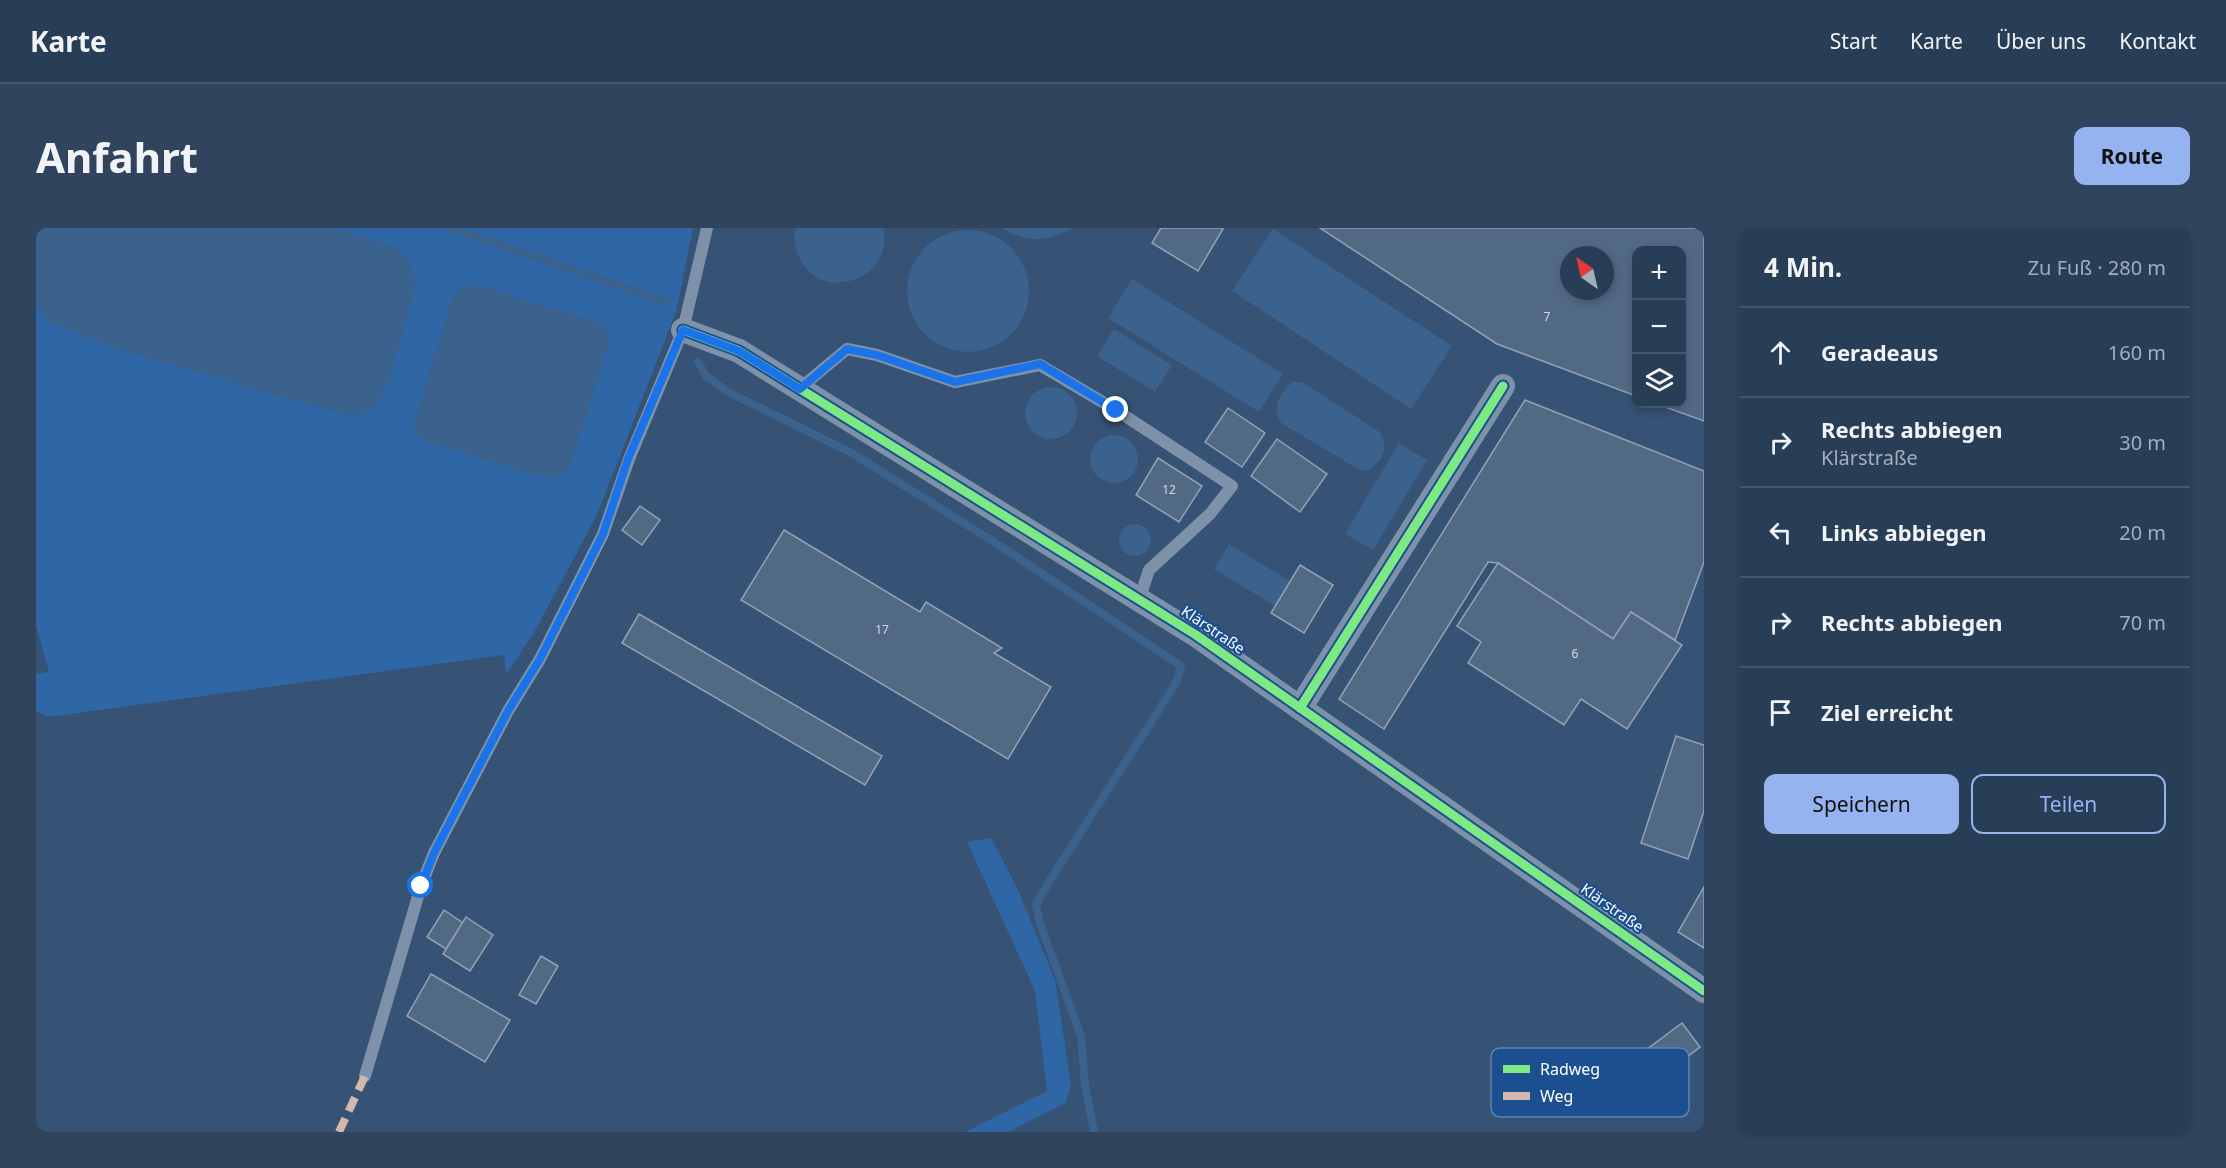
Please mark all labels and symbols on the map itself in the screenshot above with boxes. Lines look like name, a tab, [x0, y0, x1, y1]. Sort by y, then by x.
north arrow	[1560, 246, 1614, 300]
house number: 7	[1544, 308, 1551, 325]
route end	[1102, 396, 1128, 422]
house number: 12	[1162, 481, 1176, 498]
street label: Klärstraße	[1178, 601, 1249, 658]
house number: 17	[875, 621, 889, 638]
house number: 6	[1572, 645, 1579, 662]
route start	[407, 872, 433, 898]
street label: Klärstraße	[1577, 878, 1648, 936]
legend	[1491, 1048, 1689, 1117]
text: Radweg	[1540, 1058, 1600, 1080]
text: Weg	[1540, 1085, 1573, 1107]

